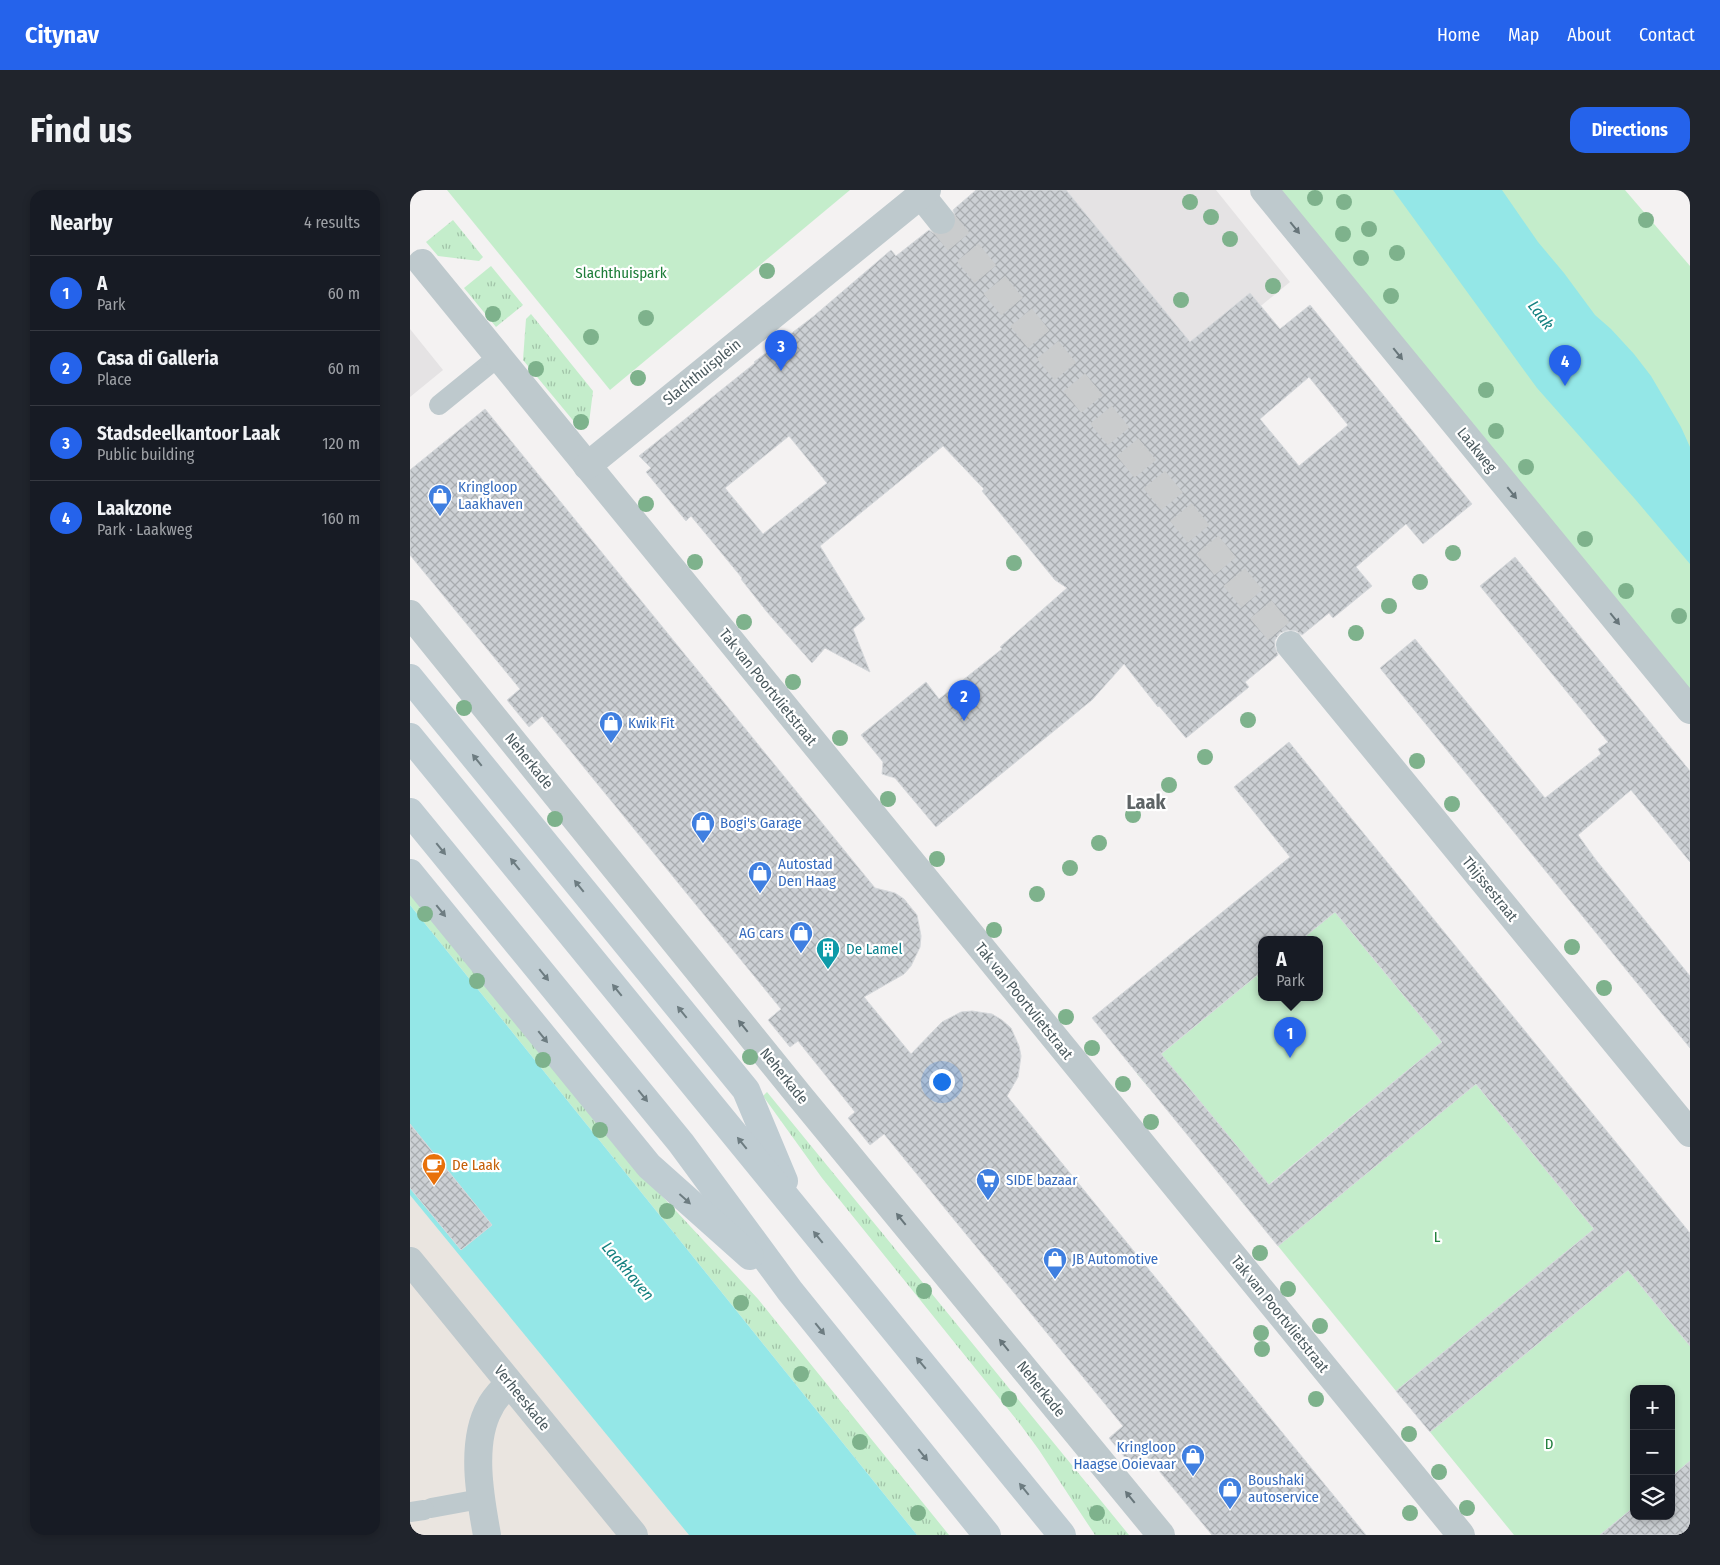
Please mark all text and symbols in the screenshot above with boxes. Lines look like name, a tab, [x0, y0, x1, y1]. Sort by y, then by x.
text: Citynav	[25, 21, 99, 49]
text: Home	[1437, 24, 1480, 46]
text: Map	[1508, 24, 1539, 46]
text: About	[1567, 24, 1611, 46]
text: Contact	[1639, 24, 1695, 46]
button: Directions	[1570, 107, 1690, 153]
text: Find us	[30, 109, 132, 151]
text: Nearby	[50, 210, 112, 236]
text: 4 results	[304, 213, 360, 232]
one-way arrow	[1289, 221, 1300, 234]
park label: Slachthuispark	[575, 264, 667, 282]
text: A	[97, 272, 107, 295]
text: 1	[63, 284, 69, 303]
text: 60 m	[328, 284, 360, 303]
text: Park	[97, 295, 125, 314]
water label: Laak	[1524, 297, 1558, 333]
pin: 3	[765, 330, 797, 371]
street label: Slachthuisplein	[659, 335, 745, 409]
pin: 4	[1549, 345, 1581, 386]
text: Casa di Galleria	[97, 347, 219, 370]
one-way arrow	[1392, 347, 1403, 360]
text: 2	[62, 359, 70, 378]
text: 60 m	[328, 359, 360, 378]
text: Place	[97, 370, 132, 389]
text: Stadsdeelkantoor Laak	[97, 422, 280, 445]
street label: Laakweg	[1454, 424, 1500, 476]
text: 3	[62, 434, 70, 453]
text: 120 m	[322, 434, 360, 453]
text: Public building	[97, 445, 194, 464]
place label: Kringloop Laakhaven	[458, 478, 523, 513]
shop icon: Kringloop Laakhaven	[427, 483, 453, 517]
one-way arrow	[1506, 486, 1517, 499]
text: Laakzone	[97, 497, 172, 520]
text: 4	[62, 509, 70, 528]
text: 160 m	[321, 509, 360, 528]
text: Park · Laakweg	[97, 520, 192, 539]
one-way arrow	[1609, 612, 1620, 625]
street label: Tak van Poortvlietstraat	[715, 625, 821, 749]
pin: 2	[948, 680, 980, 721]
shop icon: Kwik Fit	[598, 710, 624, 744]
place label: Kwik Fit	[628, 714, 675, 732]
street label: Neherkade	[501, 729, 557, 793]
one-way arrow	[471, 754, 482, 767]
district label: Laak	[1126, 790, 1166, 814]
shop icon: Bogi's Garage	[690, 810, 716, 844]
place label: Bogi's Garage	[720, 814, 802, 832]
one-way arrow	[435, 843, 446, 856]
street label: Thijssestraat	[1458, 853, 1522, 925]
place label: Autostad Den Haag	[778, 855, 836, 890]
one-way arrow	[509, 858, 520, 871]
shop icon: Autostad Den Haag	[747, 860, 773, 894]
one-way arrow	[574, 880, 585, 893]
one-way arrow	[435, 904, 446, 917]
shop icon: AG cars	[788, 920, 814, 954]
place label: AG cars	[739, 924, 784, 942]
building icon: De Lamel	[815, 936, 841, 970]
popup	[1258, 936, 1323, 1001]
street label: Tak van Poortvlietstraat	[971, 939, 1077, 1063]
place label: De Lamel	[846, 940, 902, 958]
text: A	[1276, 948, 1287, 971]
one-way arrow	[538, 968, 549, 981]
text: Park	[1276, 971, 1305, 990]
one-way arrow	[612, 984, 623, 997]
one-way arrow	[677, 1006, 688, 1019]
pin: 1	[1274, 1017, 1306, 1058]
one-way arrow	[738, 1019, 749, 1032]
one-way arrow	[538, 1031, 549, 1044]
street label: Neherkade	[756, 1044, 812, 1108]
your location	[929, 1069, 955, 1095]
one-way arrow	[637, 1089, 648, 1102]
one-way arrow	[736, 1137, 747, 1150]
cafe icon: De Laak	[421, 1152, 447, 1186]
place label: De Laak	[452, 1156, 500, 1174]
supermarket icon: SIDE bazaar	[975, 1167, 1001, 1201]
place label: SIDE bazaar	[1006, 1171, 1078, 1189]
one-way arrow	[679, 1193, 692, 1204]
one-way arrow	[896, 1213, 907, 1226]
park label: L	[1434, 1228, 1441, 1246]
one-way arrow	[813, 1231, 824, 1244]
water label: Laakhaven	[598, 1238, 658, 1304]
shop icon: JB Automotive	[1042, 1246, 1068, 1280]
place label: JB Automotive	[1072, 1250, 1158, 1268]
street label: Tak van Poortvlietstraat	[1227, 1252, 1333, 1376]
one-way arrow	[815, 1322, 826, 1335]
one-way arrow	[999, 1338, 1010, 1351]
street label: Neherkade	[1013, 1357, 1069, 1421]
one-way arrow	[915, 1358, 927, 1370]
street label: Verheeskade	[490, 1362, 554, 1434]
map controls	[1630, 1385, 1675, 1520]
button: +	[1630, 1385, 1675, 1430]
button: −	[1630, 1430, 1675, 1475]
park label: D	[1545, 1435, 1553, 1453]
place label: Kringloop Haagse Ooievaar	[1073, 1438, 1177, 1473]
shop icon: Kringloop Haagse Ooievaar	[1180, 1443, 1206, 1477]
one-way arrow	[917, 1449, 928, 1462]
place label: Boushaki autoservice	[1248, 1471, 1319, 1506]
button: layers	[1630, 1475, 1675, 1520]
shop icon: Boushaki autoservice	[1217, 1476, 1243, 1510]
one-way arrow	[1019, 1483, 1030, 1496]
one-way arrow	[1124, 1491, 1135, 1504]

